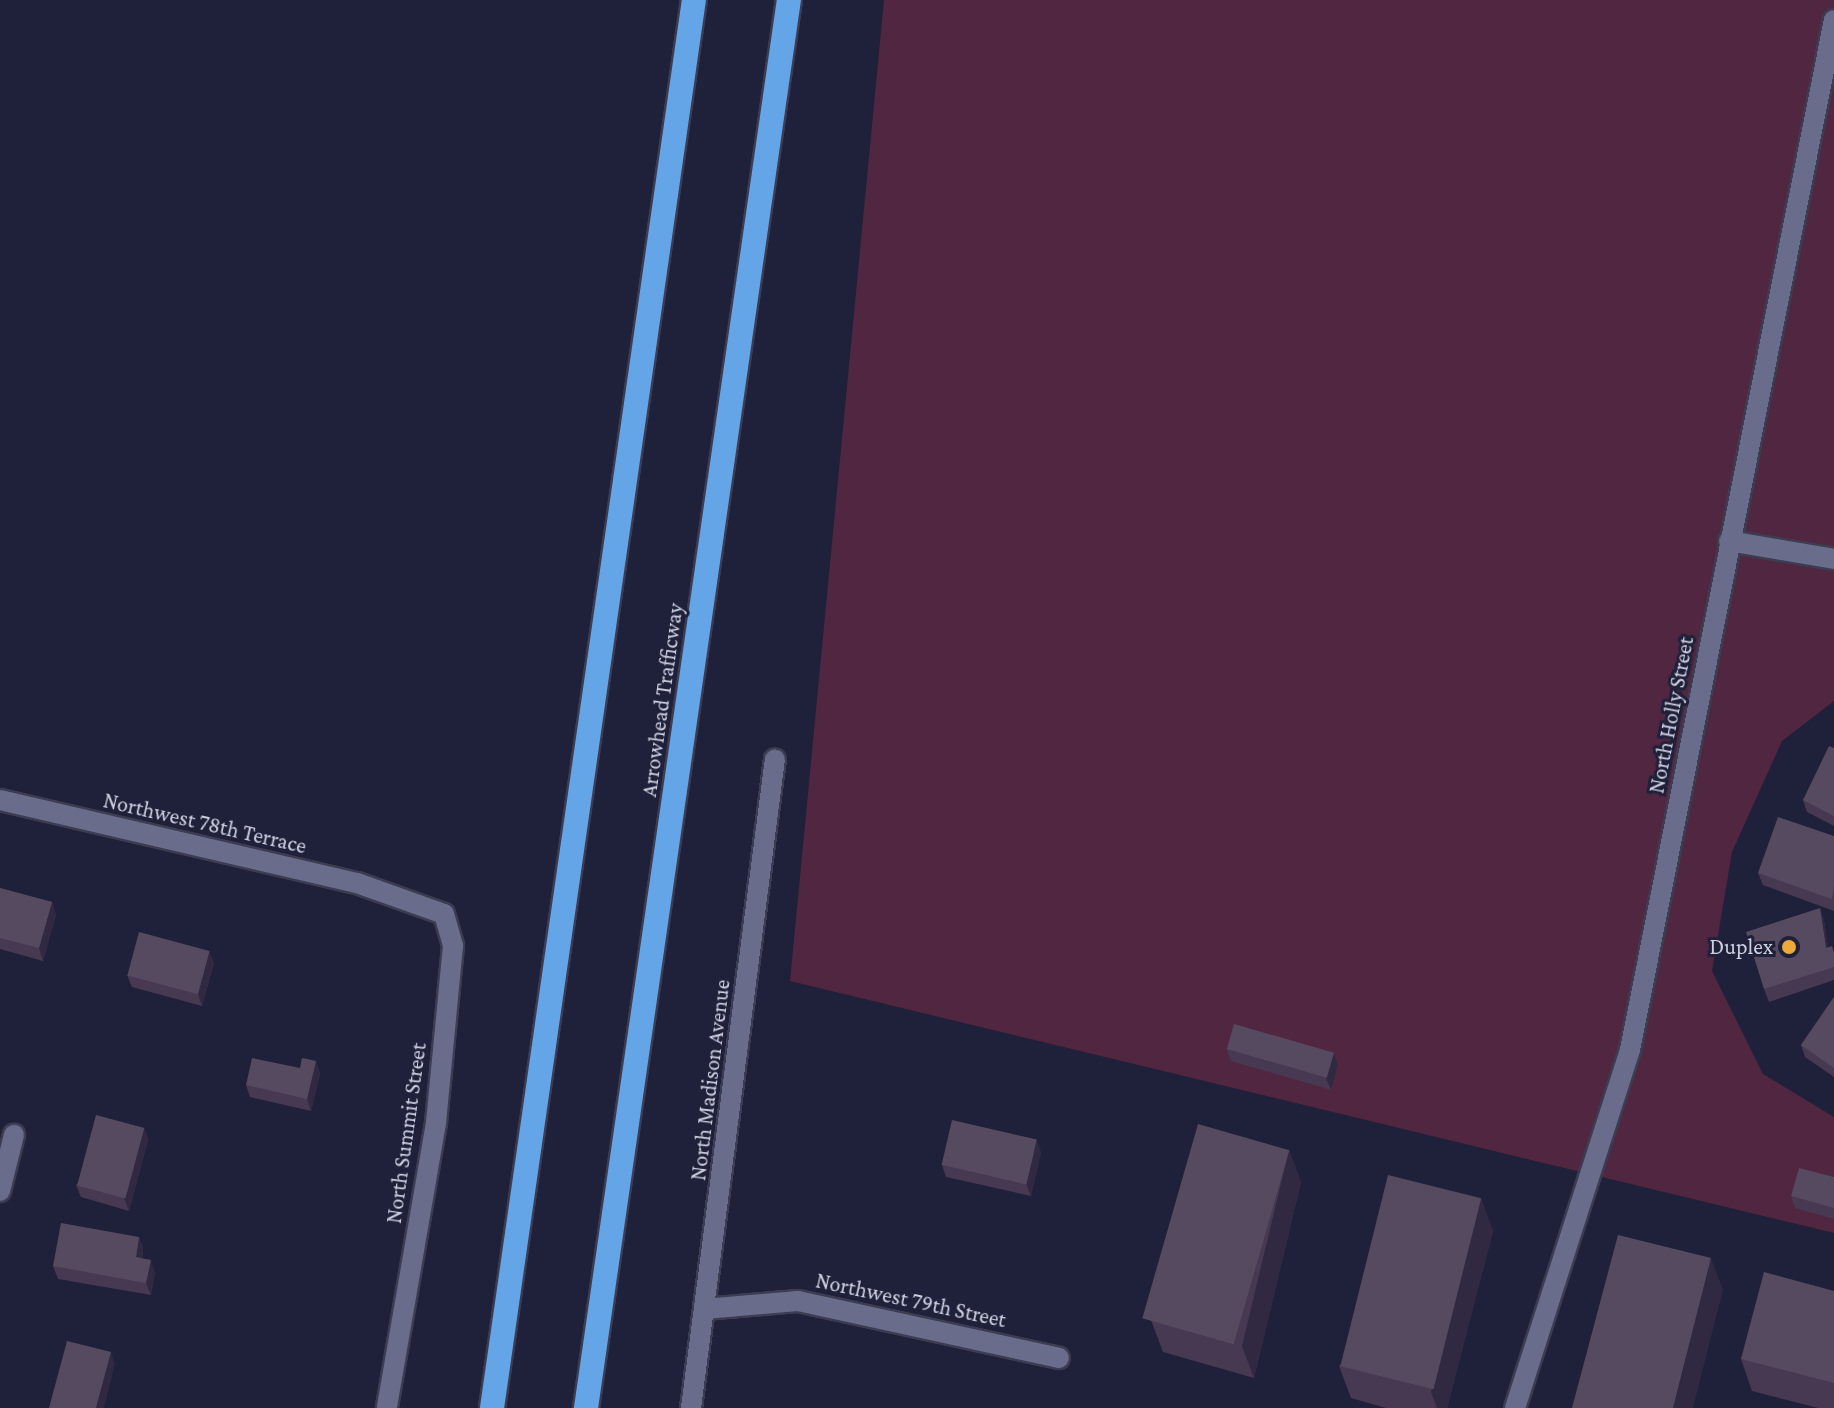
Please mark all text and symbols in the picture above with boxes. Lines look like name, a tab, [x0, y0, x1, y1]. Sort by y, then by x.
street label: Arrowhead Trafficway	[635, 601, 689, 799]
street label: North Holly Street	[1643, 634, 1699, 796]
street label: Northwest 78th Terrace	[101, 787, 309, 859]
place label: Duplex	[1710, 934, 1773, 960]
marker: Duplex	[1780, 938, 1798, 956]
street label: North Madison Avenue	[685, 978, 735, 1182]
street label: North Summit Street	[380, 1041, 432, 1225]
street label: Northwest 79th Street	[813, 1267, 1009, 1333]

